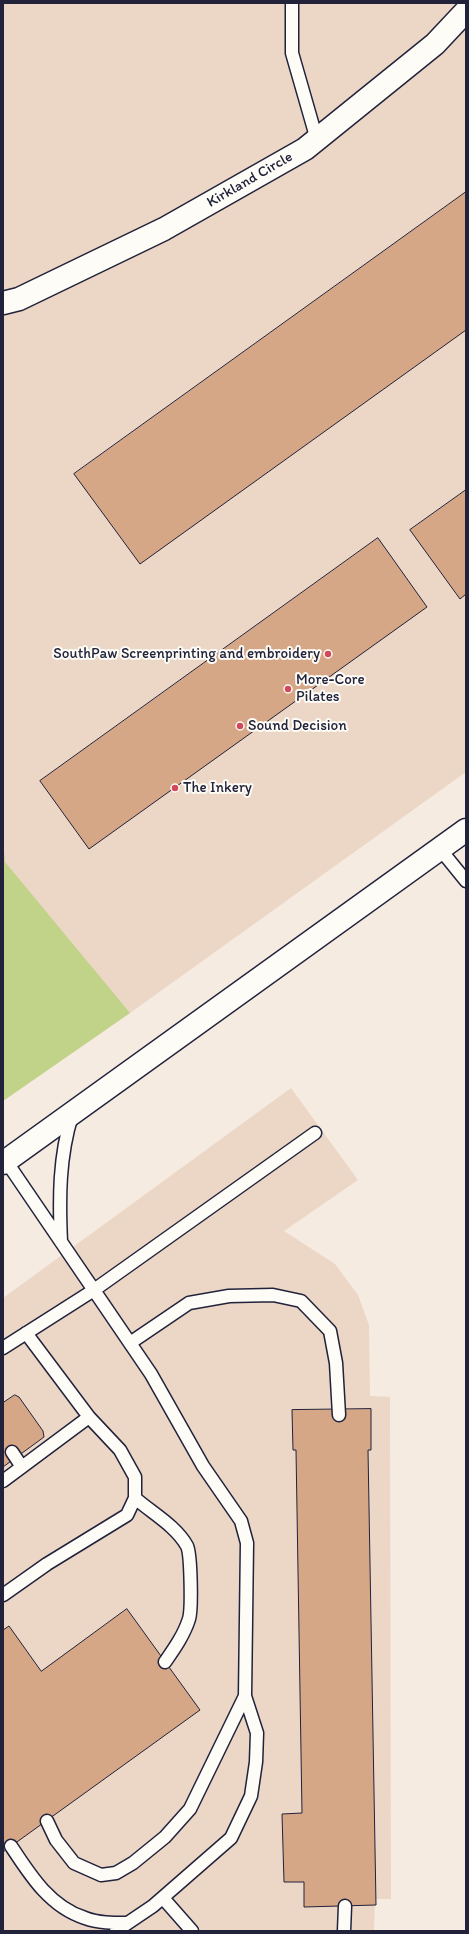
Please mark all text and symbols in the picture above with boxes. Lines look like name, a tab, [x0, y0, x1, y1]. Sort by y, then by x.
street label: Kirkland Circle	[204, 148, 296, 212]
place label: SouthPaw Screenprinting and embroidery	[53, 645, 320, 663]
marker: SouthPaw Screenprinting and embroidery	[323, 649, 333, 659]
place label: More-Core Pilates	[296, 671, 365, 706]
marker: More-Core Pilates	[283, 684, 293, 694]
place label: Sound Decision	[248, 717, 347, 735]
marker: Sound Decision	[235, 721, 245, 731]
place label: The Inkery	[183, 779, 252, 797]
marker: The Inkery	[170, 783, 180, 793]

